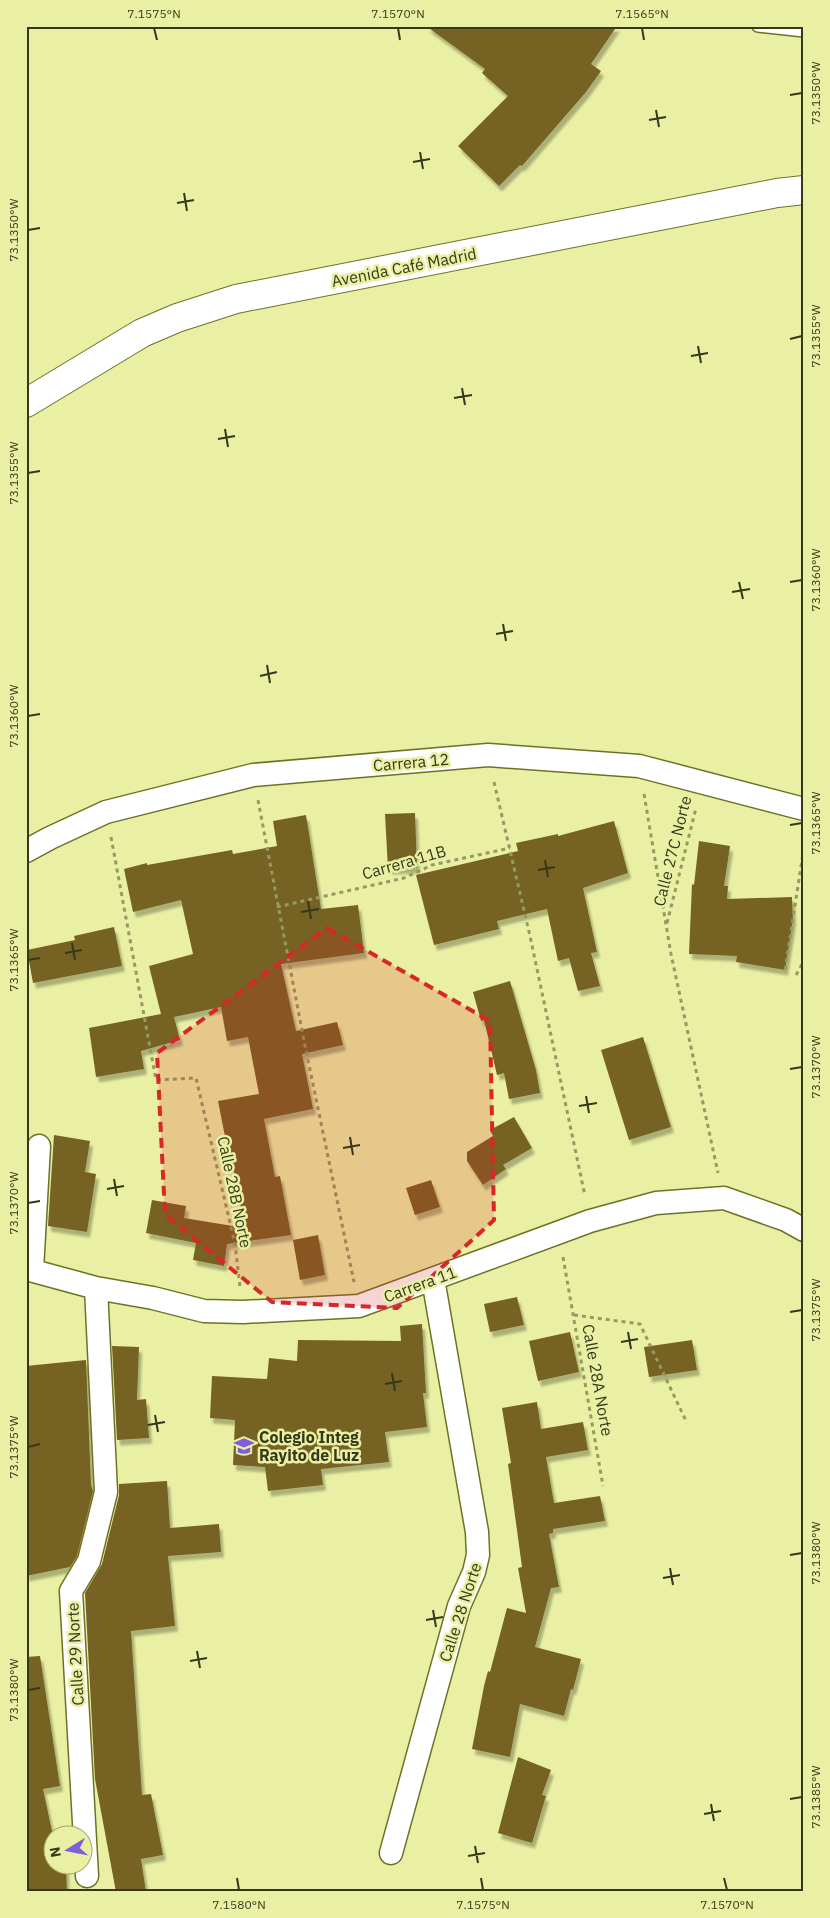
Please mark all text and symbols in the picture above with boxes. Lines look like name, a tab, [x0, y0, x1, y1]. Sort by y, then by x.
text: 7.1575°N	[127, 6, 181, 21]
text: 7.1570°N	[371, 6, 425, 21]
text: 7.1565°N	[615, 6, 669, 21]
text: 73.1350°W	[808, 61, 823, 124]
text: 73.1350°W	[6, 198, 21, 261]
street label: Avenida Café Madrid	[330, 243, 478, 291]
text: 73.1355°W	[808, 304, 823, 367]
text: 73.1355°W	[6, 441, 21, 504]
text: 73.1360°W	[808, 548, 823, 611]
text: 73.1360°W	[6, 684, 21, 747]
street label: Carrera 12	[372, 749, 450, 775]
text: 73.1365°W	[808, 791, 823, 854]
street label: Calle 27C Norte	[649, 793, 695, 908]
street label: Carrera 11B	[360, 840, 448, 884]
text: 73.1365°W	[6, 928, 21, 991]
text: 73.1370°W	[808, 1035, 823, 1098]
street label: Calle 28B Norte	[213, 1134, 257, 1250]
text: 73.1370°W	[6, 1171, 21, 1234]
street label: Carrera 11	[381, 1262, 459, 1306]
text: 73.1375°W	[808, 1278, 823, 1341]
street label: Calle 28A Norte	[578, 1322, 618, 1438]
text: 73.1375°W	[6, 1415, 21, 1478]
place label: Colegio Integ Rayito de Luz	[259, 1427, 359, 1465]
school or university icon: Colegio Integ Rayito de Luz	[233, 1435, 255, 1457]
text: 73.1380°W	[808, 1521, 823, 1584]
street label: Calle 28 Norte	[435, 1560, 486, 1664]
street label: Calle 29 Norte	[62, 1602, 88, 1706]
text: 73.1380°W	[6, 1658, 21, 1721]
text: 73.1385°W	[808, 1765, 823, 1828]
north arrow	[42, 1826, 92, 1876]
text: N	[45, 1846, 65, 1859]
text: 7.1580°N	[212, 1897, 266, 1912]
text: 7.1575°N	[456, 1897, 510, 1912]
text: 7.1570°N	[700, 1897, 754, 1912]

